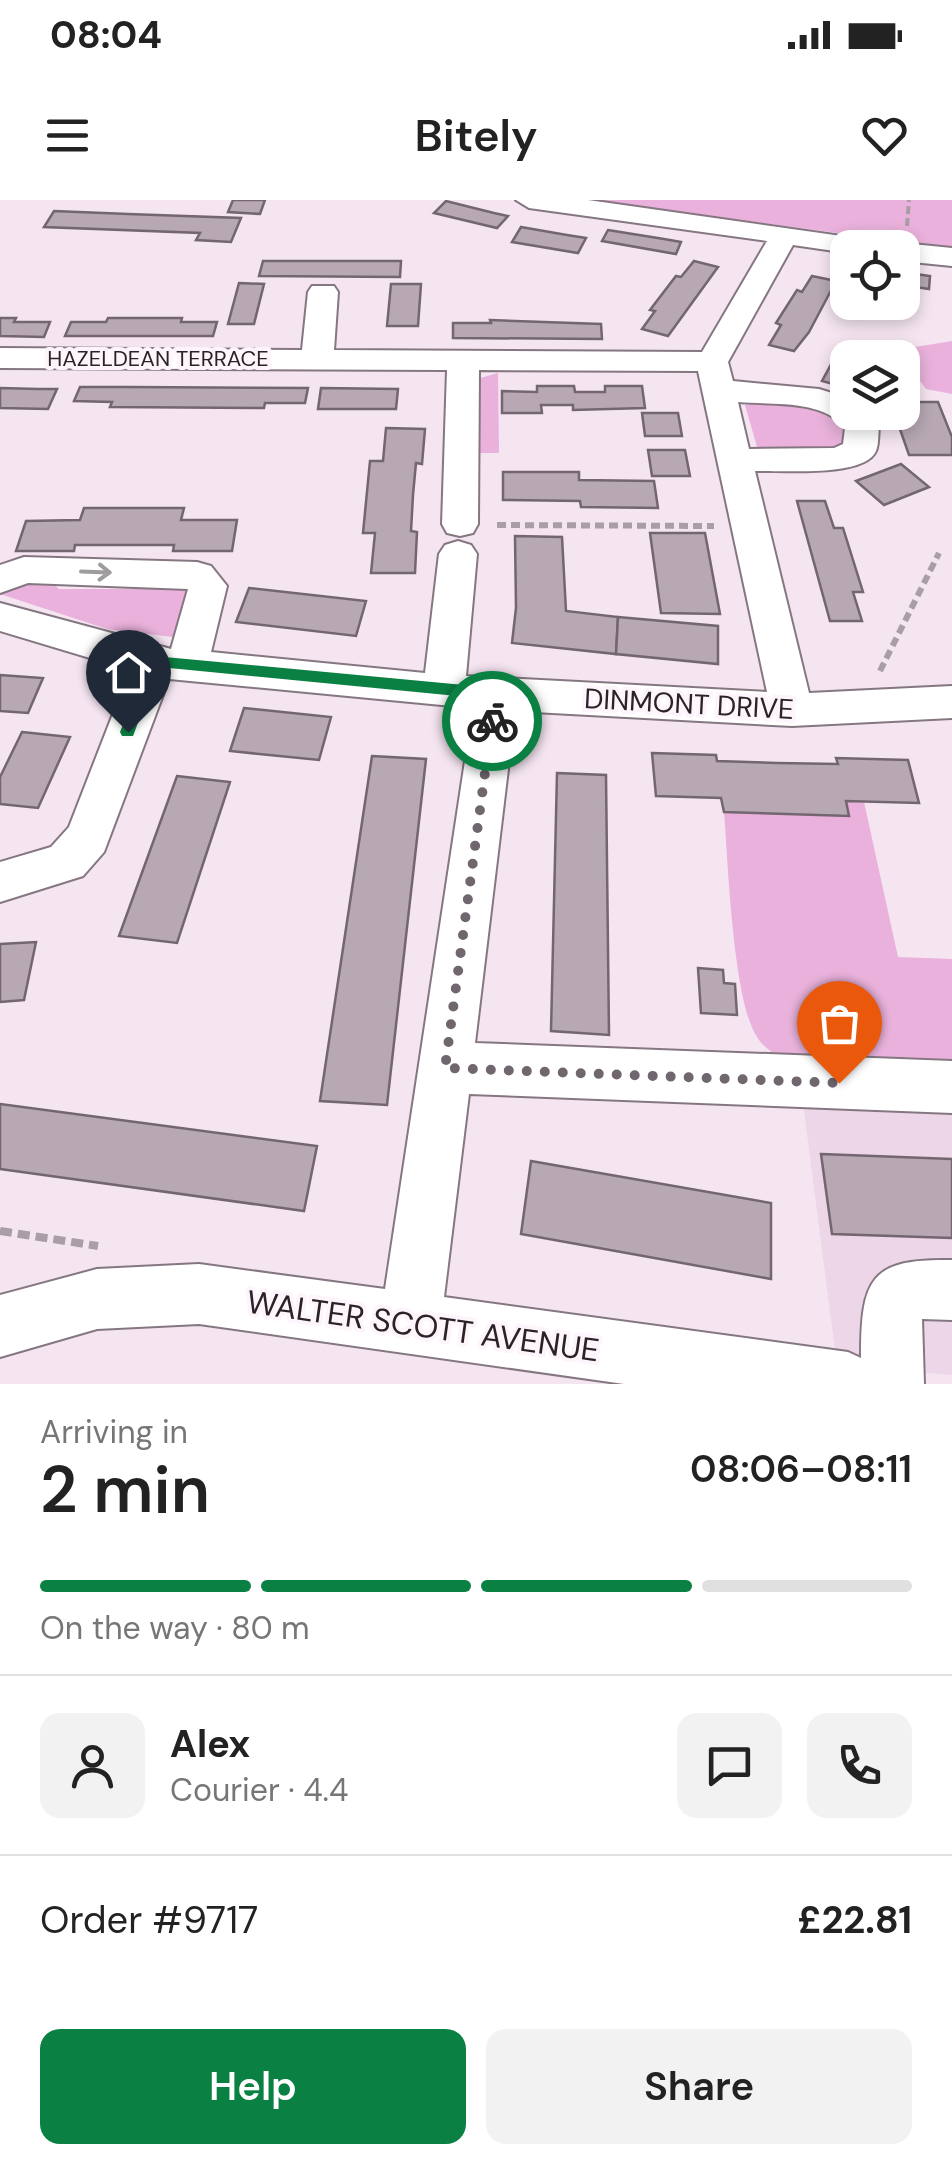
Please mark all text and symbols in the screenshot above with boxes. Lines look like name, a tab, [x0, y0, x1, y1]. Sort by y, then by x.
text: 08:04	[50, 10, 162, 60]
text: Bitely	[414, 106, 538, 165]
icon: menu	[40, 108, 95, 163]
icon: heart	[857, 108, 912, 163]
map controls	[830, 230, 920, 430]
button: locate	[830, 230, 920, 320]
button: layers	[830, 340, 920, 430]
street label: HAZELDEAN TERRACE	[47, 344, 269, 373]
one-way arrow	[79, 563, 111, 582]
pin	[86, 630, 171, 733]
icon: home	[101, 645, 156, 700]
courier	[442, 671, 542, 771]
street label: DINMONT DRIVE	[583, 680, 795, 728]
icon: bike	[465, 694, 520, 749]
pin	[797, 981, 882, 1084]
icon: bag	[812, 996, 867, 1051]
street label: WALTER SCOTT AVENUE	[244, 1280, 602, 1372]
text: Arriving in	[40, 1411, 188, 1453]
text: 08:06–08:11	[690, 1444, 912, 1494]
text: 2 min	[40, 1448, 210, 1532]
text: On the way · 80 m	[40, 1607, 310, 1649]
button: person	[40, 1713, 145, 1818]
button: chat	[677, 1713, 782, 1818]
button: phone	[807, 1713, 912, 1818]
text: Alex	[170, 1719, 250, 1769]
text: Courier · 4.4	[170, 1769, 348, 1811]
text: Order #9717	[40, 1895, 258, 1945]
text: £22.81	[798, 1895, 912, 1945]
button: Help	[40, 2029, 466, 2144]
button: Share	[486, 2029, 912, 2144]

